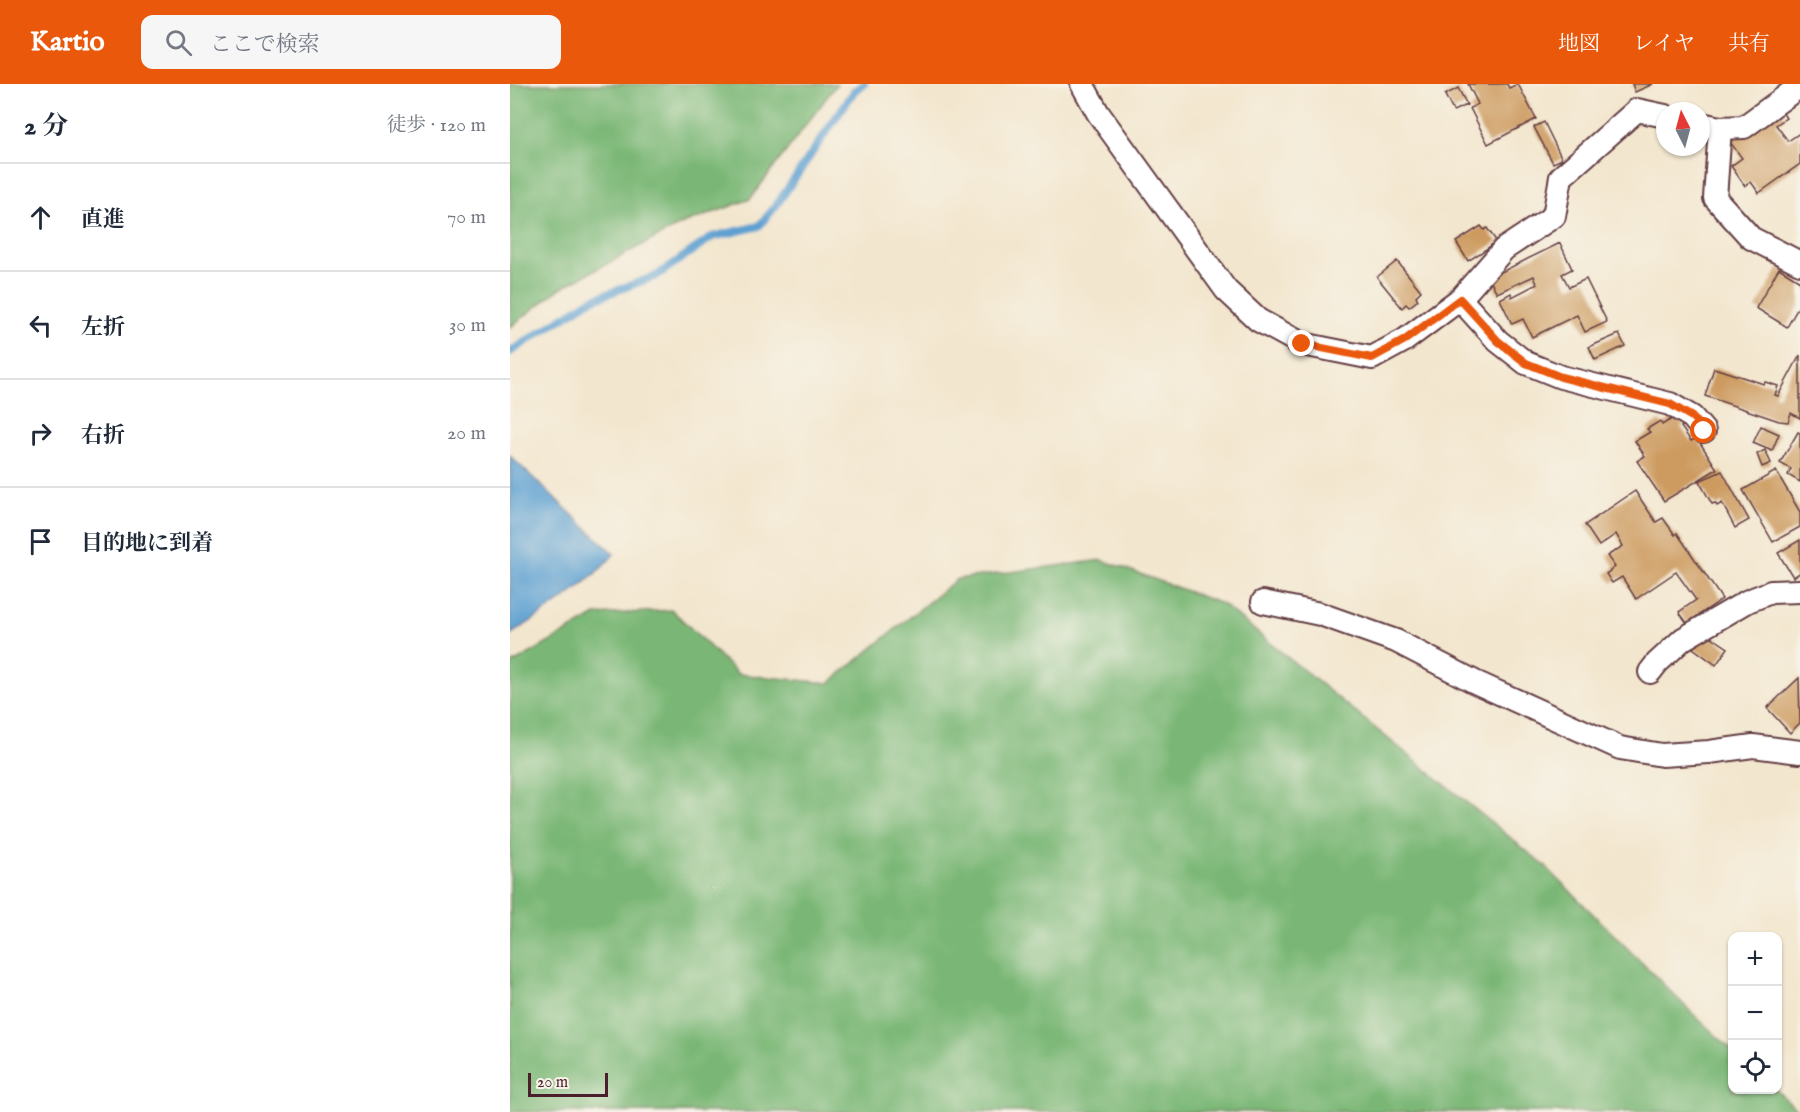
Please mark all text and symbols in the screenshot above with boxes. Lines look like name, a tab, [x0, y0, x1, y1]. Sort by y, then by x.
search box	[141, 15, 561, 69]
text: Kartio	[30, 25, 105, 60]
icon: search	[162, 26, 195, 59]
text: ここで検索	[210, 31, 320, 59]
text: 地図	[1558, 31, 1600, 58]
text: レイヤ	[1633, 31, 1695, 58]
text: 共有	[1728, 31, 1770, 58]
north arrow	[1656, 102, 1710, 156]
text: 2 分	[24, 110, 68, 143]
text: 徒歩 · 120 m	[386, 113, 486, 138]
icon: ahead	[24, 201, 57, 234]
text: 70 m	[447, 205, 486, 230]
text: 直進	[81, 206, 125, 234]
icon: left	[24, 309, 57, 342]
text: 30 m	[449, 313, 486, 338]
text: 左折	[81, 314, 125, 342]
route end	[1288, 330, 1314, 356]
icon: right	[24, 417, 57, 450]
route start	[1690, 417, 1716, 443]
text: 20 m	[447, 421, 486, 446]
text: 右折	[81, 422, 125, 450]
icon: arrive	[24, 525, 57, 558]
text: 目的地に到着	[81, 530, 213, 558]
map controls	[1728, 932, 1782, 1094]
button: +	[1728, 932, 1782, 986]
button: −	[1728, 986, 1782, 1040]
button: locate	[1728, 1040, 1782, 1094]
scale bar	[528, 1070, 608, 1098]
text: 20 m	[537, 1073, 568, 1093]

